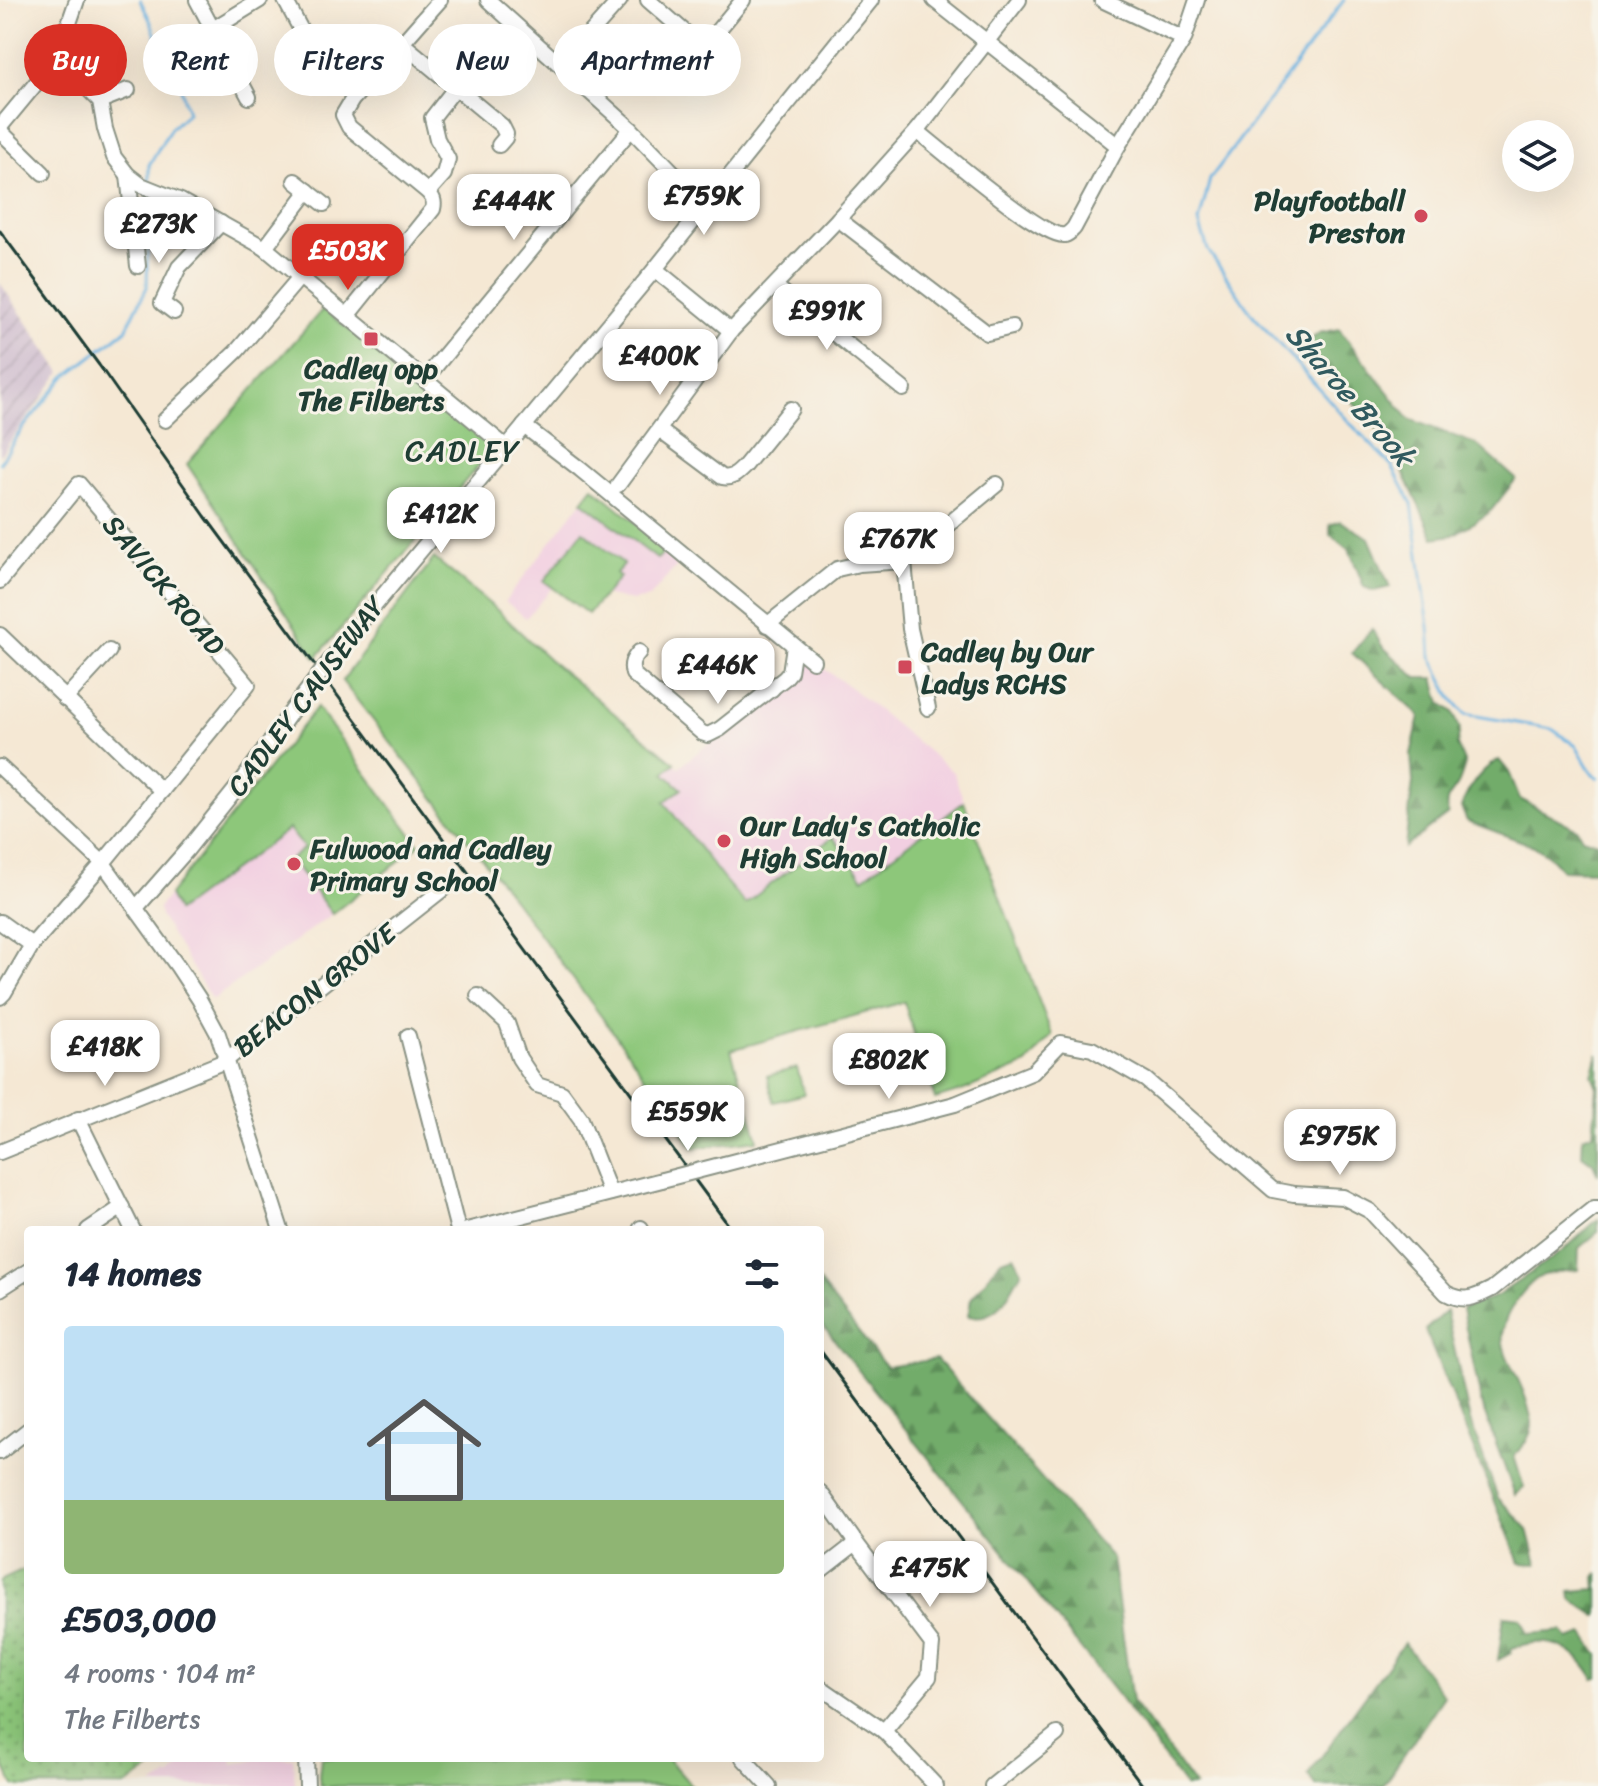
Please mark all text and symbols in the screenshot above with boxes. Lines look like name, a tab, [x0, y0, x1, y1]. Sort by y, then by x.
chip: Buy	[24, 24, 127, 96]
chip: Rent	[143, 24, 258, 96]
chip: Filters	[274, 24, 412, 96]
chip: New	[428, 24, 537, 96]
chip: Apartment	[553, 24, 741, 96]
map controls	[1502, 120, 1574, 192]
button: layers	[1502, 120, 1574, 192]
pin: £759K	[648, 169, 760, 237]
text: £759K	[666, 172, 742, 218]
pin: £444K	[458, 174, 570, 242]
place label: Playfootball Preston	[1254, 176, 1406, 257]
text: £444K	[475, 177, 553, 223]
pin: £273K	[103, 197, 215, 265]
text: £273K	[122, 200, 196, 246]
marker: Playfootball Preston	[1412, 207, 1430, 225]
pin: £503K	[292, 224, 404, 292]
text: £503K	[310, 227, 386, 273]
pin: £991K	[771, 284, 883, 352]
text: £991K	[791, 287, 863, 333]
water label: Sharoe Brook	[1272, 310, 1431, 483]
pin: £400K	[604, 329, 716, 397]
marker: Cadley opp The Filberts	[362, 330, 380, 348]
text: £400K	[621, 332, 699, 378]
place label: Cadley opp The Filberts	[298, 344, 445, 425]
district label: CADLEY	[405, 424, 521, 478]
pin: £412K	[385, 487, 497, 555]
text: £412K	[405, 490, 477, 536]
street label: SAVICK ROAD	[90, 503, 238, 667]
pin: £767K	[843, 512, 955, 580]
text: £767K	[862, 515, 936, 561]
street label: CADLEY CAUSEWAY	[214, 584, 399, 807]
place label: Cadley by Our Ladys RCHS	[920, 627, 1096, 708]
pin: £446K	[662, 638, 774, 706]
text: £446K	[680, 641, 756, 687]
marker: Cadley by Our Ladys RCHS	[896, 658, 914, 676]
place label: Our Lady's Catholic High School	[740, 801, 981, 882]
place label: Fulwood and Cadley Primary School	[309, 824, 553, 905]
marker: Our Lady's Catholic High School	[715, 832, 733, 850]
marker: Fulwood and Cadley Primary School	[285, 855, 303, 873]
street label: BEACON GROVE	[222, 909, 409, 1070]
pin: £418K	[49, 1020, 161, 1088]
text: £418K	[69, 1023, 141, 1069]
pin: £802K	[833, 1033, 945, 1101]
text: £802K	[851, 1036, 927, 1082]
pin: £559K	[632, 1085, 744, 1153]
text: £559K	[649, 1088, 727, 1134]
pin: £975K	[1284, 1109, 1396, 1177]
text: £975K	[1302, 1112, 1378, 1158]
text: 14 homes	[64, 1244, 201, 1304]
icon: filters	[740, 1252, 784, 1296]
icon: home	[352, 1378, 496, 1522]
pin: £475K	[874, 1541, 986, 1609]
text: £475K	[892, 1544, 968, 1590]
text: £503,000	[64, 1590, 217, 1650]
text: 4 rooms · 104 m²	[64, 1650, 256, 1696]
text: The Filberts	[64, 1696, 200, 1742]

